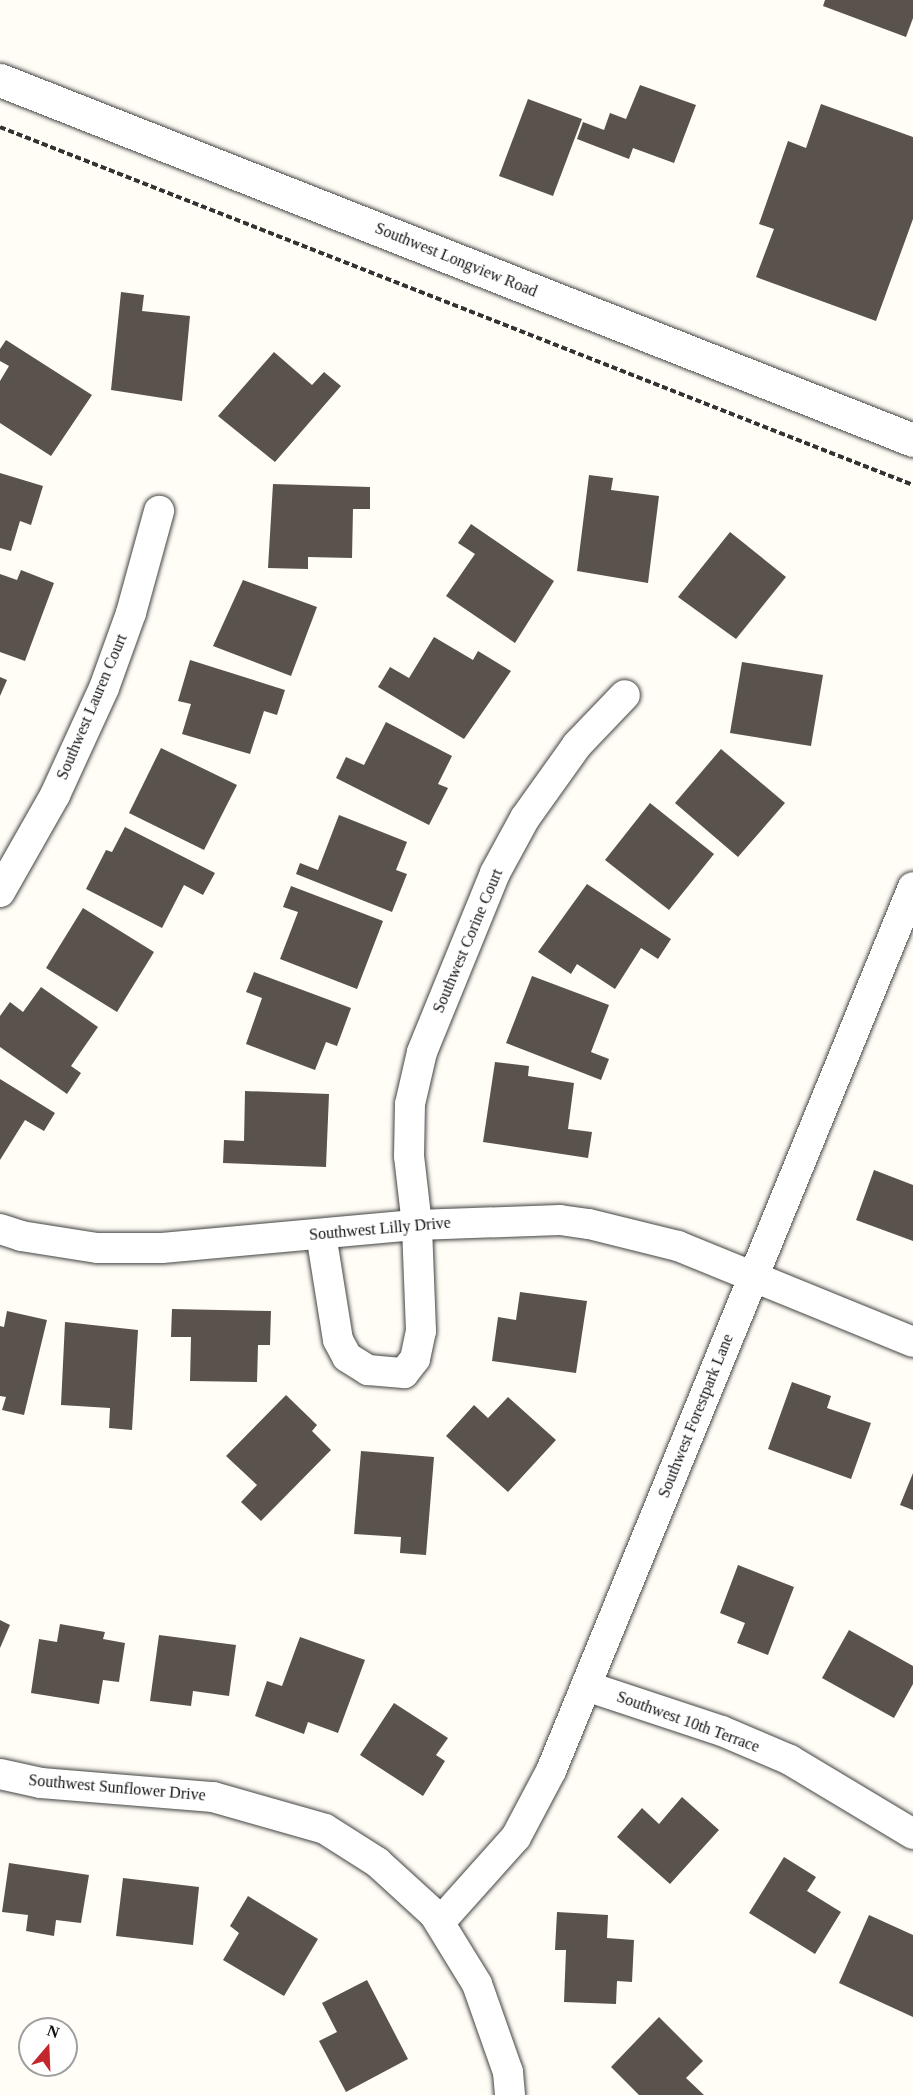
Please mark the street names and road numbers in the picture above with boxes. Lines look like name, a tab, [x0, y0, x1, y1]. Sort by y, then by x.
street label: Southwest Longview Road	[372, 219, 540, 301]
street label: Southwest Lauren Court	[53, 631, 131, 783]
street label: Southwest Corine Court	[429, 866, 507, 1016]
street label: Southwest Lilly Drive	[308, 1213, 452, 1245]
street label: Southwest Forestpark Lane	[654, 1331, 738, 1501]
street label: Southwest 10th Terrace	[614, 1687, 762, 1757]
street label: Southwest Sunflower Drive	[28, 1771, 206, 1805]

